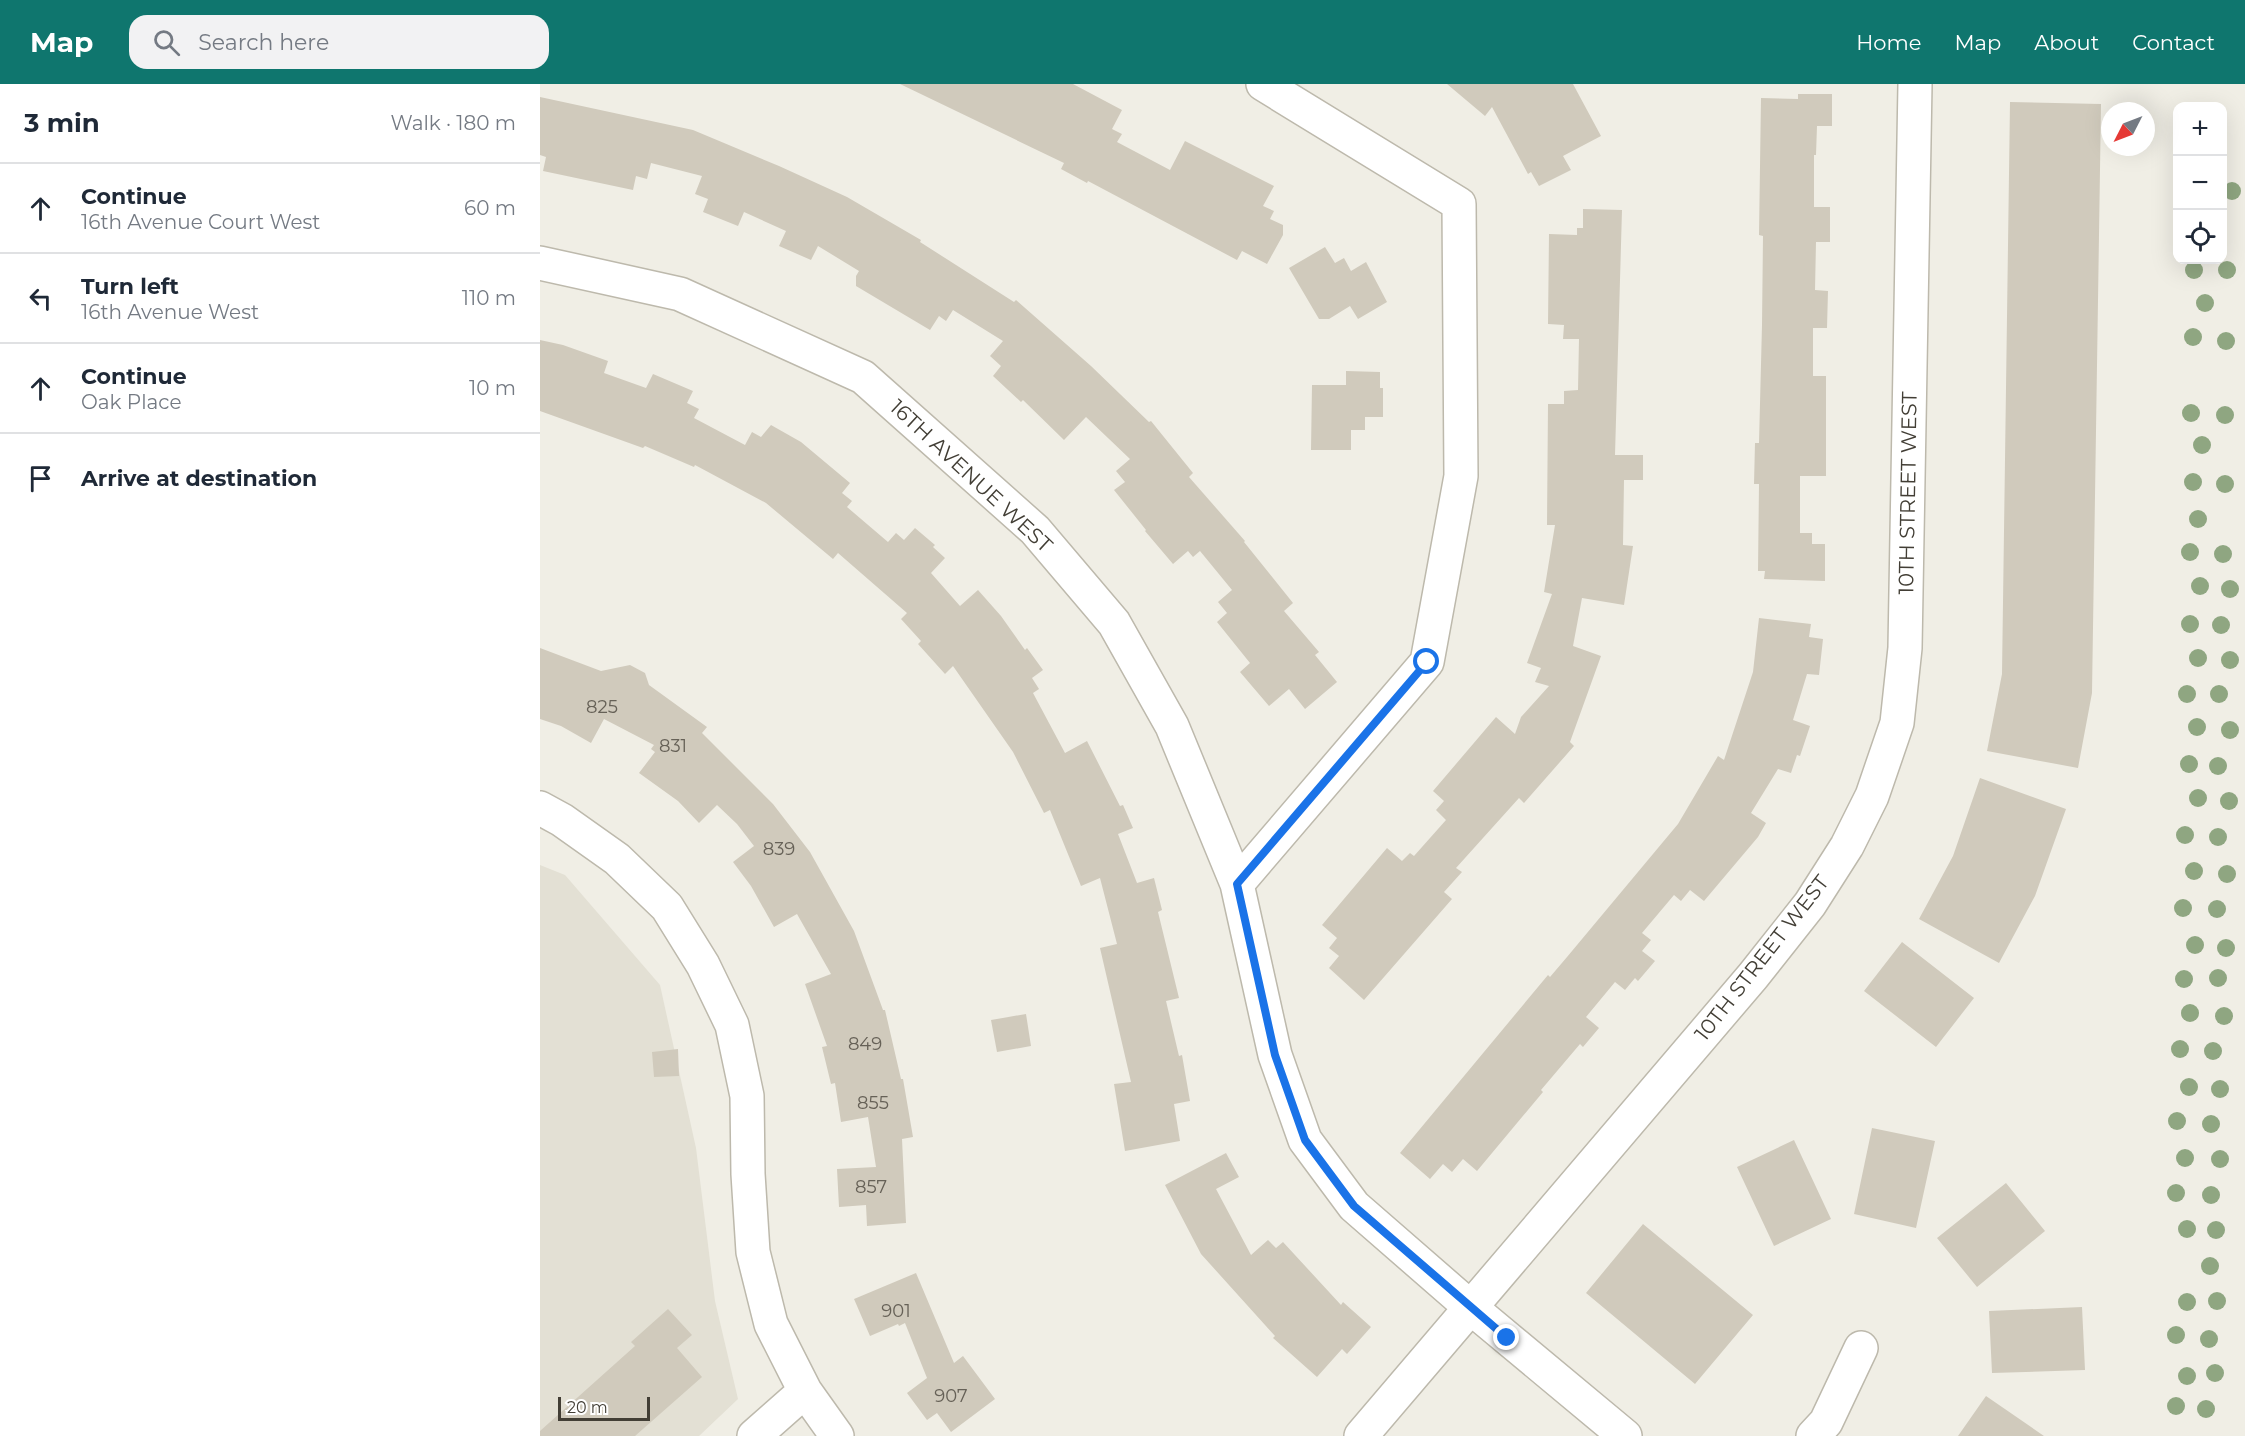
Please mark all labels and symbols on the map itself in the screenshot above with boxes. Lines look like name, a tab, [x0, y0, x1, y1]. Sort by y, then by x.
north arrow	[2101, 102, 2155, 156]
street label: 10TH STREET WEST	[1893, 391, 1922, 595]
street label: 16TH AVENUE WEST	[885, 394, 1058, 557]
route start	[1413, 648, 1439, 674]
house number: 825	[586, 696, 618, 718]
house number: 831	[659, 735, 687, 757]
house number: 839	[763, 838, 795, 860]
street label: 10TH STREET WEST	[1689, 870, 1834, 1045]
house number: 849	[848, 1033, 882, 1055]
house number: 855	[857, 1092, 889, 1114]
house number: 857	[855, 1176, 887, 1198]
house number: 901	[881, 1300, 911, 1322]
route end	[1493, 1324, 1519, 1350]
house number: 907	[934, 1385, 968, 1407]
scale bar	[558, 1394, 650, 1422]

